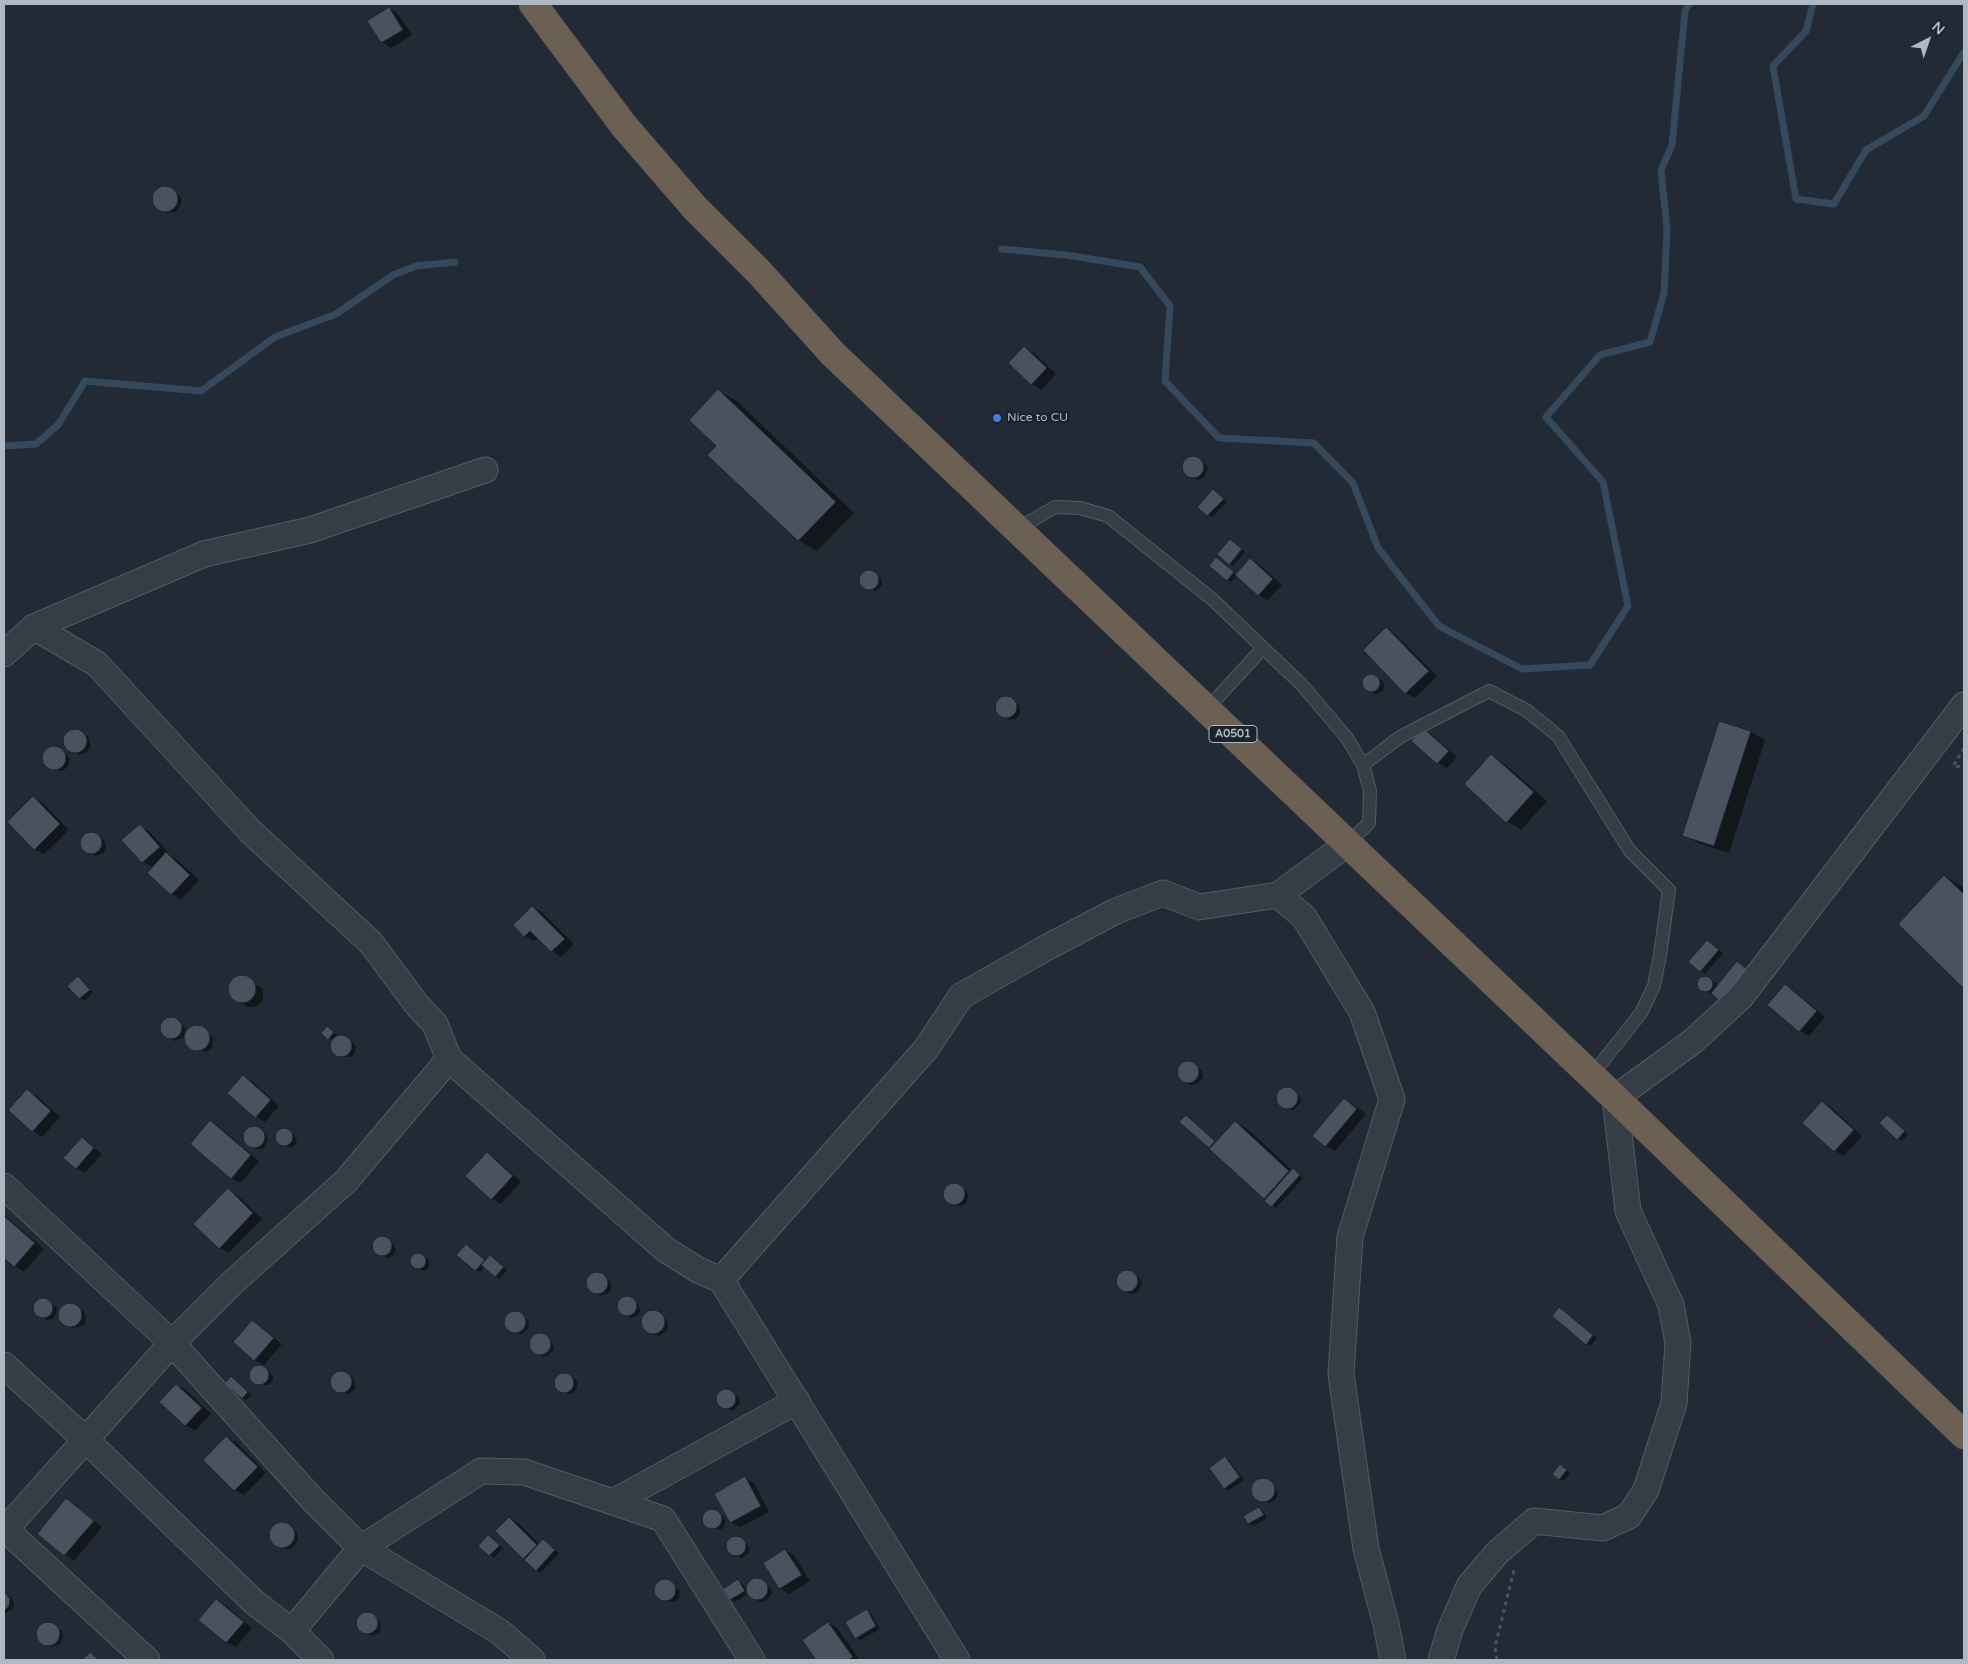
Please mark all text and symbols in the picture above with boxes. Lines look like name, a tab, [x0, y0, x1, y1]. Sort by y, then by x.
north arrow	[1903, 15, 1953, 65]
text: N	[1928, 18, 1948, 38]
place label: Nice to CU	[1007, 411, 1068, 425]
marker: Nice to CU	[991, 412, 1003, 424]
road number: A0501	[1209, 726, 1257, 742]

